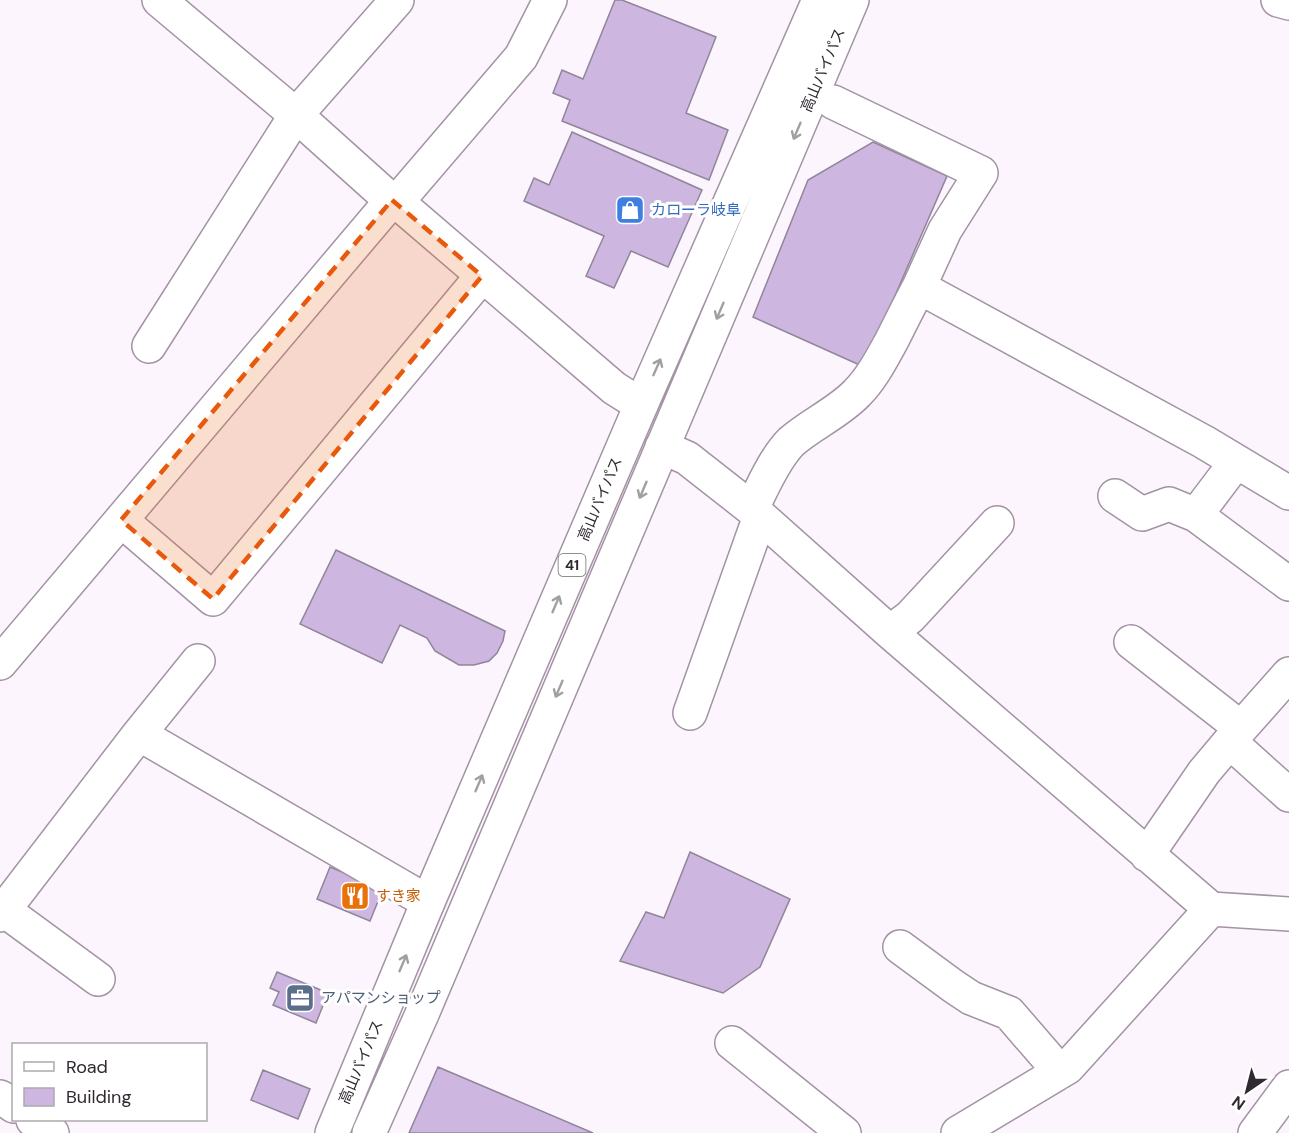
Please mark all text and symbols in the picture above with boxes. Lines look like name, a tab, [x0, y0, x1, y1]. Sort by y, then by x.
street label: 高山バイパス	[796, 25, 850, 115]
one-way arrow	[791, 122, 802, 140]
shop icon: カローラ岐阜	[614, 194, 646, 226]
place label: カローラ岐阜	[651, 200, 741, 220]
one-way arrow	[714, 301, 725, 319]
one-way arrow	[652, 358, 663, 376]
street label: 高山バイパス	[573, 454, 627, 544]
one-way arrow	[637, 481, 648, 499]
road number: 41	[558, 554, 586, 576]
one-way arrow	[551, 595, 562, 613]
one-way arrow	[553, 679, 564, 697]
one-way arrow	[474, 775, 485, 793]
restaurant icon: すき家	[339, 880, 371, 912]
place label: すき家	[376, 886, 421, 906]
one-way arrow	[398, 954, 409, 973]
office icon: アパマンショップ	[284, 982, 316, 1014]
place label: アパマンショップ	[321, 988, 441, 1008]
street label: 高山バイパス	[334, 1017, 388, 1107]
legend	[12, 1043, 207, 1121]
text: Road	[66, 1055, 108, 1079]
north arrow	[1217, 1061, 1277, 1121]
text: Building	[66, 1085, 131, 1109]
text: N	[1228, 1091, 1249, 1115]

